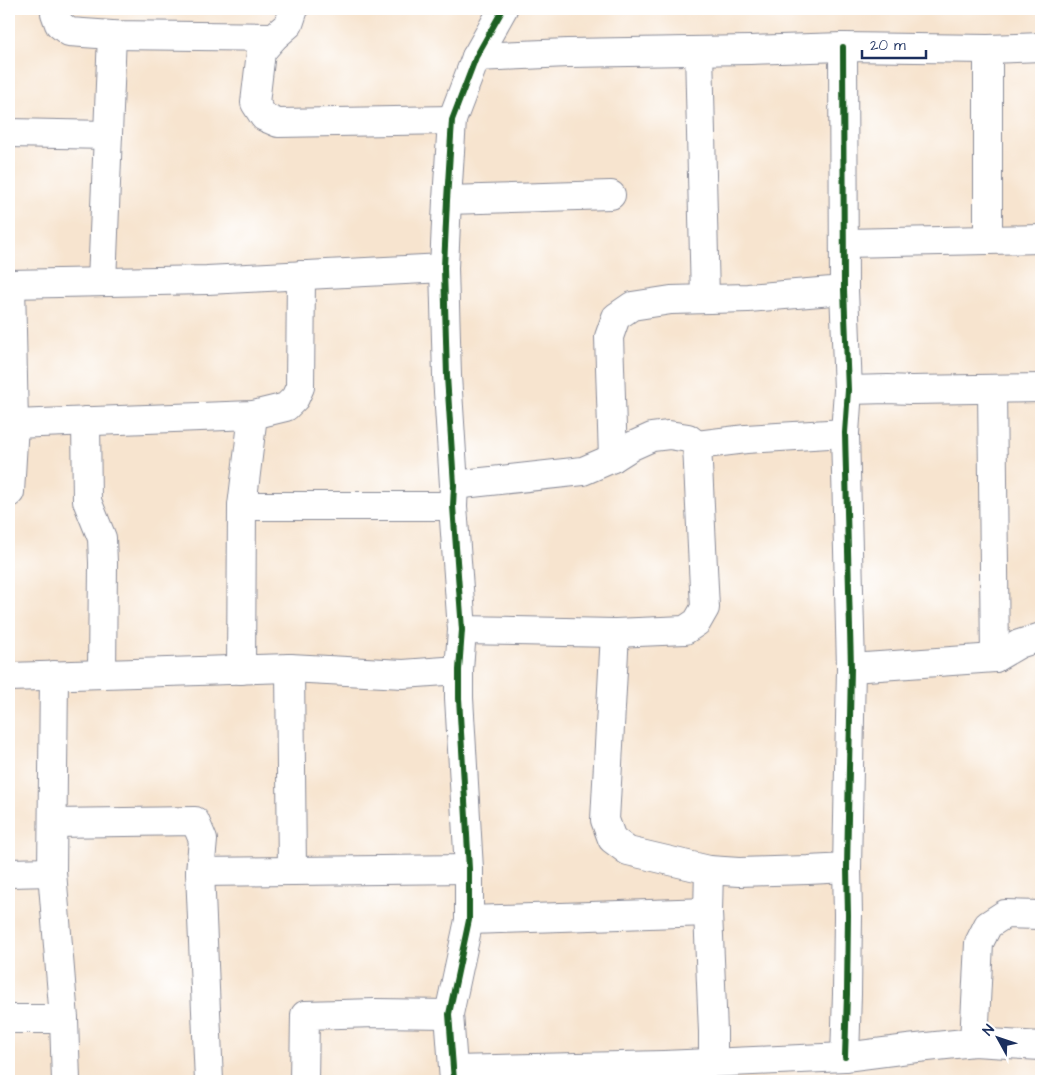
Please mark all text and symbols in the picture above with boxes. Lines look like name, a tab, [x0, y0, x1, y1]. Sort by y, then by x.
scale bar	[862, 28, 926, 60]
text: 20 m	[870, 35, 906, 56]
north arrow	[972, 1012, 1022, 1062]
text: N	[978, 1020, 999, 1040]

